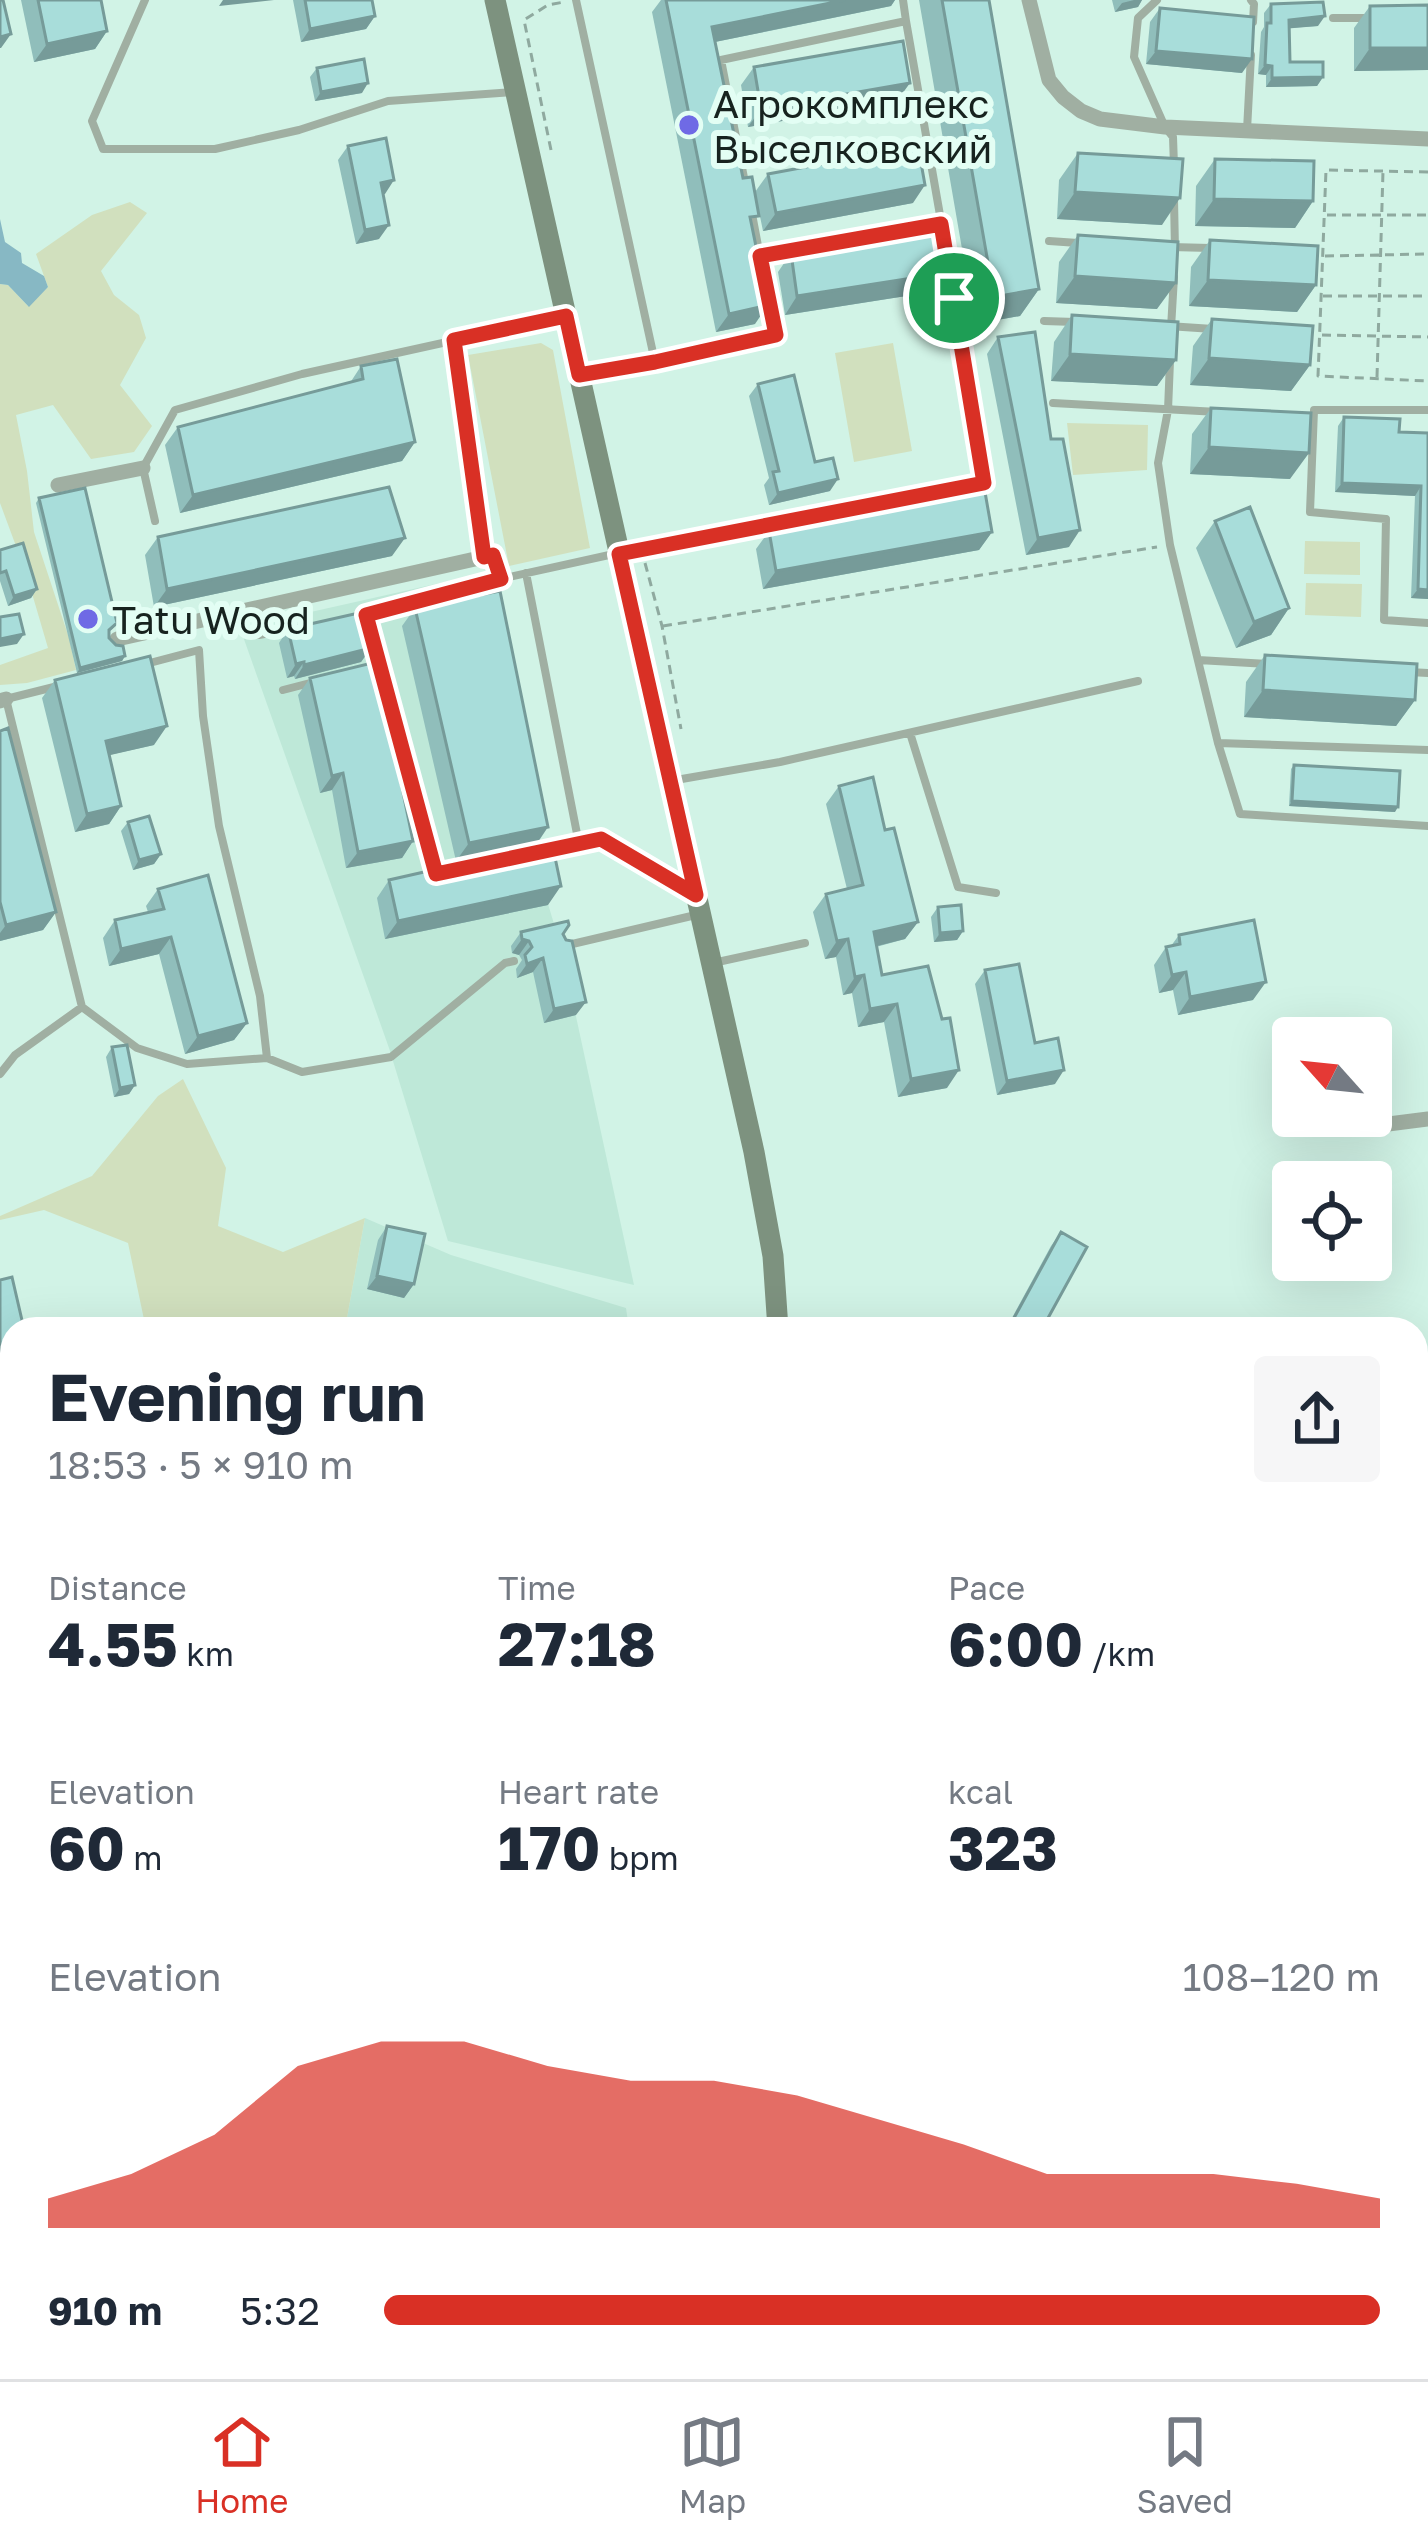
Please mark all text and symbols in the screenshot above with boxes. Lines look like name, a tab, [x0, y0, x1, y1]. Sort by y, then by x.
place label: Агрокомплекс Выселковский	[713, 80, 992, 172]
marker: Агрокомплекс Выселковский	[676, 112, 702, 138]
pin	[903, 247, 1005, 349]
icon: arrive	[921, 265, 987, 331]
place label: Tatu Wood	[112, 596, 310, 643]
marker: Tatu Wood	[75, 606, 101, 632]
north arrow	[1272, 1017, 1392, 1137]
map controls	[1272, 1017, 1392, 1281]
button: locate	[1272, 1161, 1392, 1281]
text: Evening run	[48, 1356, 426, 1436]
button: share	[1254, 1356, 1380, 1482]
text: 18:53 · 5 × 910 m	[48, 1441, 354, 1488]
text: Distance	[48, 1568, 187, 1607]
text: Time	[498, 1568, 576, 1607]
text: Pace	[948, 1568, 1025, 1607]
text: 4.55	[48, 1607, 178, 1679]
text: 27:18	[498, 1607, 656, 1679]
text: 6:00	[948, 1607, 1083, 1679]
text: km	[178, 1634, 234, 1673]
text: /km	[1083, 1634, 1155, 1673]
text: Elevation	[48, 1772, 195, 1811]
text: Heart rate	[498, 1772, 659, 1811]
text: kcal	[948, 1772, 1013, 1811]
text: 60	[48, 1811, 125, 1883]
text: 170	[498, 1811, 601, 1883]
text: 323	[948, 1811, 1058, 1883]
text: m	[125, 1838, 163, 1877]
text: bpm	[601, 1838, 679, 1877]
text: Elevation	[48, 1953, 221, 2000]
text: 108–120 m	[1182, 1953, 1380, 2000]
text: 910 m	[48, 2287, 162, 2334]
text: 5:32	[240, 2287, 320, 2334]
tab: Home	[195, 2409, 288, 2520]
tab: Map	[679, 2409, 746, 2520]
tab: Saved	[1136, 2409, 1233, 2520]

